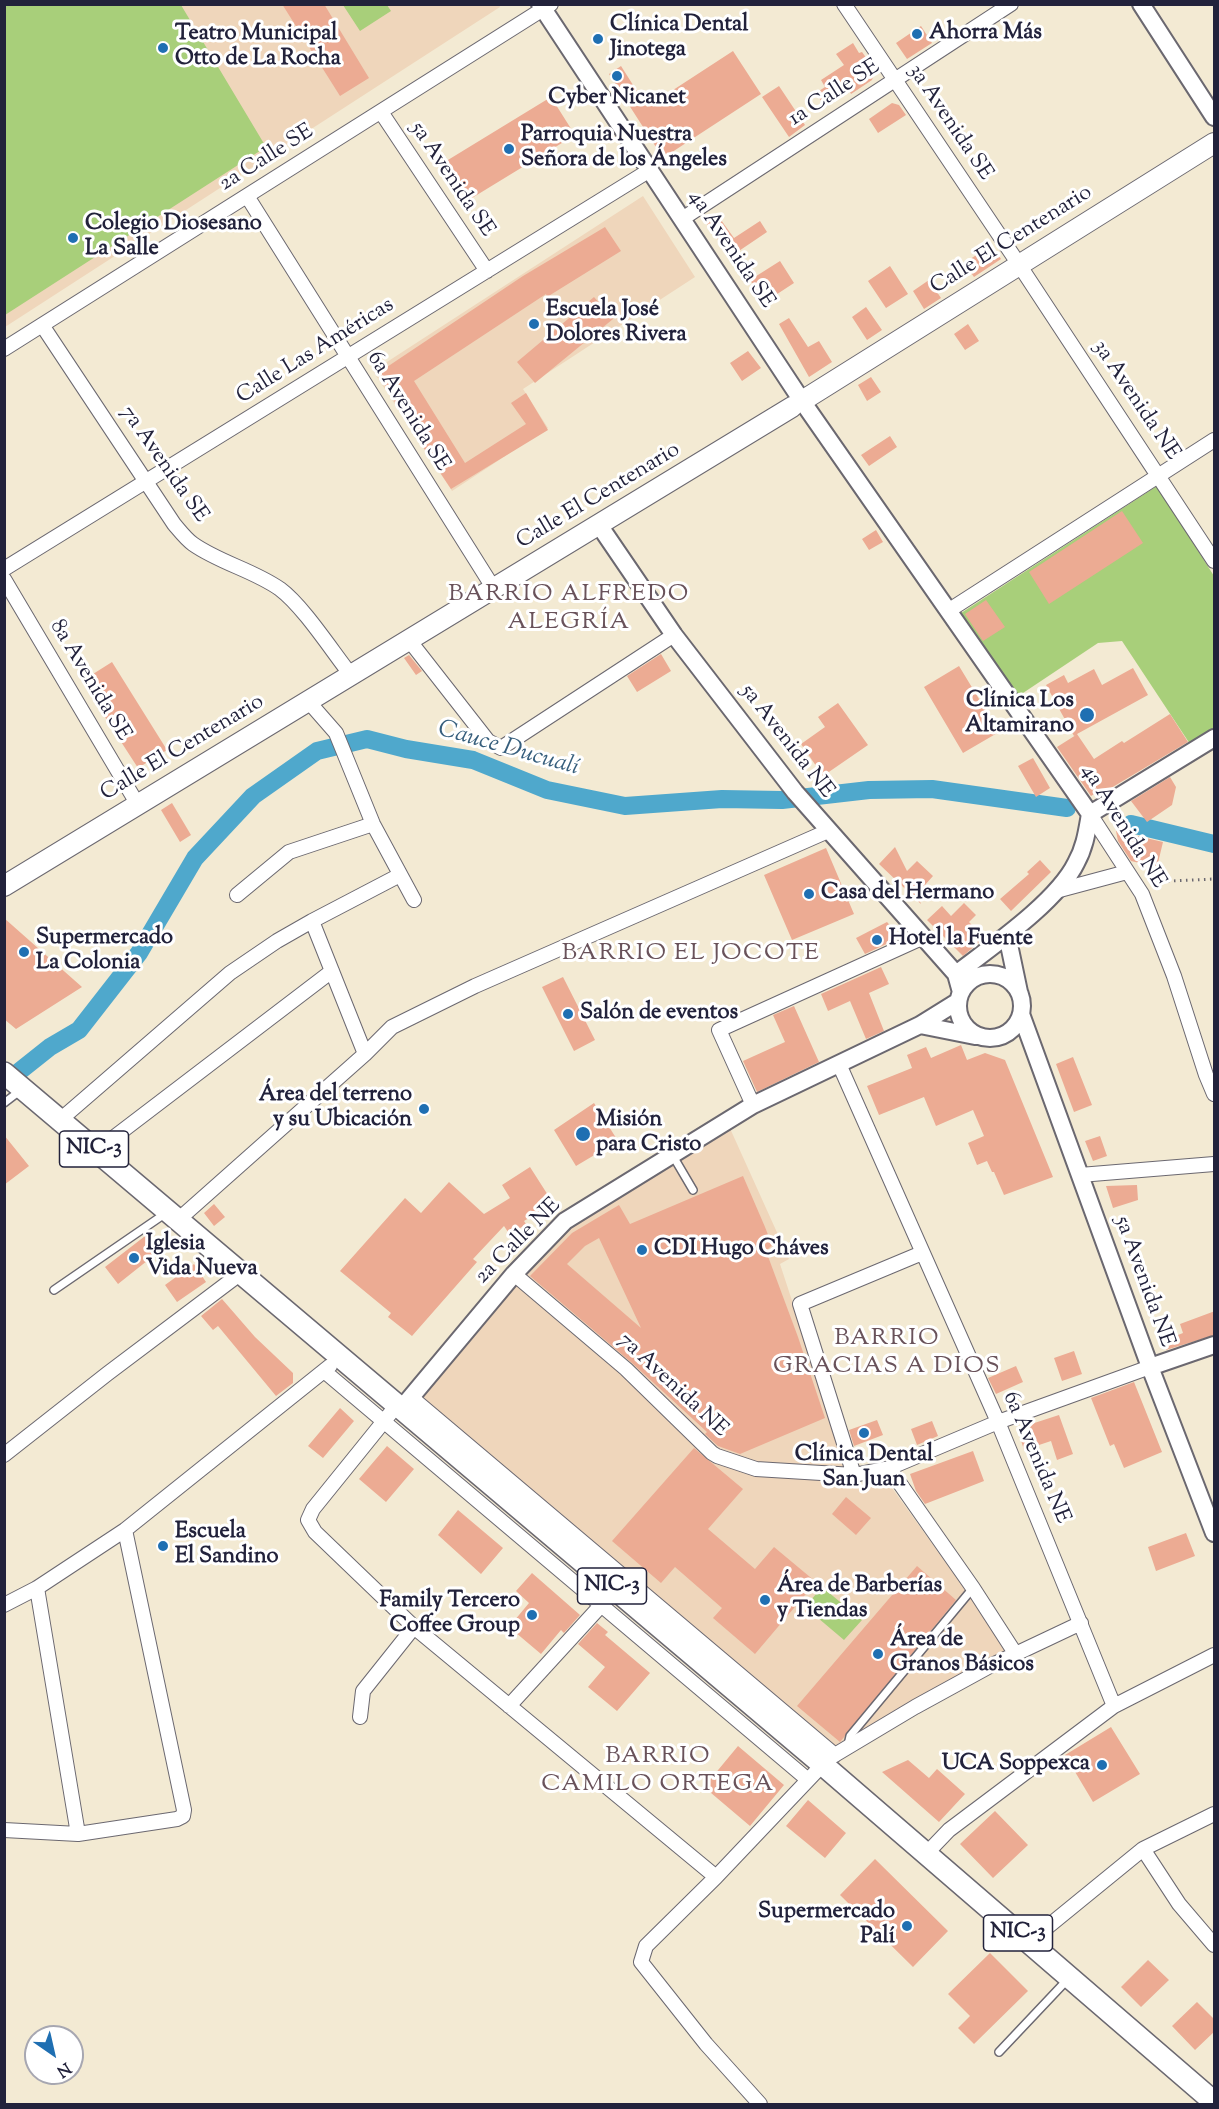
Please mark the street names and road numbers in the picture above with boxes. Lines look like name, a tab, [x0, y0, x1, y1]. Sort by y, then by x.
street label: 1a Calle SE	[785, 55, 885, 133]
street label: 3a Avenida SE	[901, 60, 997, 186]
street label: 5a Avenida SE	[403, 118, 499, 242]
street label: 2a Calle SE	[215, 120, 319, 198]
street label: Calle El Centenario	[926, 181, 1098, 301]
street label: 4a Avenida SE	[681, 186, 779, 314]
street label: Calle Las Américas	[232, 293, 400, 411]
street label: 3a Avenida NE	[1085, 336, 1185, 466]
street label: 6a Avenida SE	[360, 347, 454, 477]
street label: 7a Avenida SE	[113, 402, 213, 528]
street label: Calle El Centenario	[513, 438, 685, 556]
street label: 8a Avenida SE	[43, 616, 135, 746]
street label: 5a Avenida NE	[733, 680, 839, 804]
street label: Calle El Centenario	[97, 690, 269, 808]
street label: 4a Avenida NE	[1073, 760, 1171, 894]
road number: NIC-3	[60, 1131, 128, 1167]
street label: 2a Calle NE	[471, 1194, 567, 1290]
street label: 5a Avenida NE	[1107, 1213, 1179, 1351]
street label: 7a Avenida NE	[611, 1328, 733, 1444]
street label: 6a Avenida NE	[995, 1388, 1075, 1528]
road number: NIC-3	[578, 1568, 646, 1604]
road number: NIC-3	[984, 1915, 1052, 1951]

